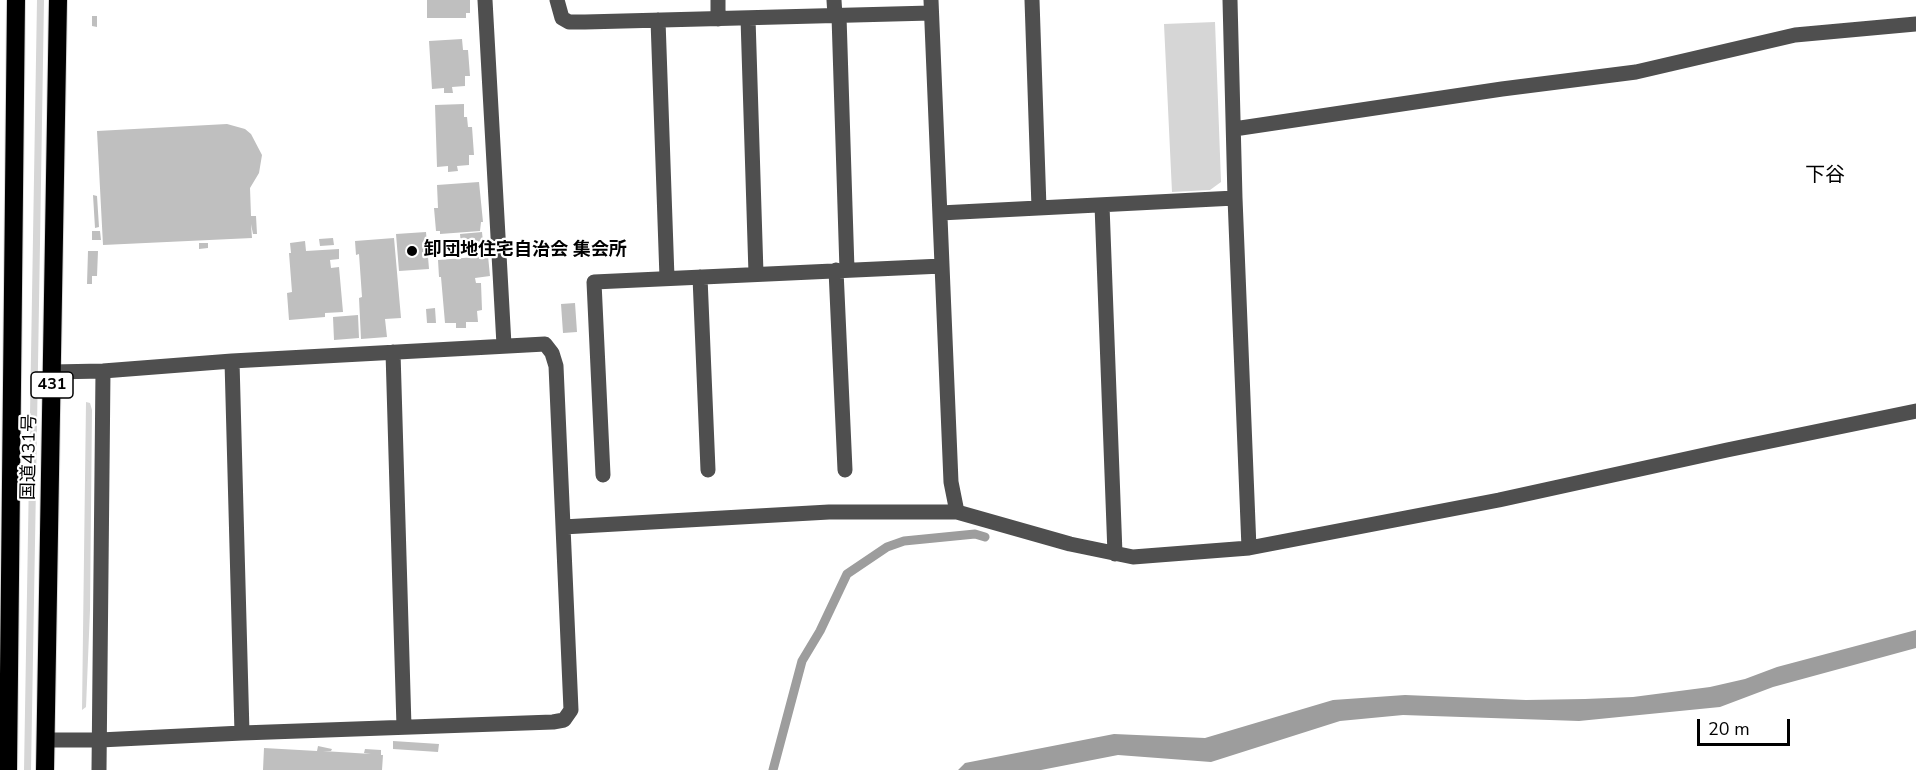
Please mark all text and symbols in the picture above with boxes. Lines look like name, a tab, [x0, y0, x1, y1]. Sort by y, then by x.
district label: 下谷	[1805, 164, 1845, 188]
place label: 卸団地住宅自治会 集会所	[424, 240, 627, 262]
marker: 卸団地住宅自治会 集会所	[405, 244, 419, 258]
road number: 431	[31, 372, 73, 398]
street label: 国道431号	[18, 414, 42, 500]
scale bar	[1700, 707, 1793, 745]
text: 20 m	[1708, 717, 1750, 741]

